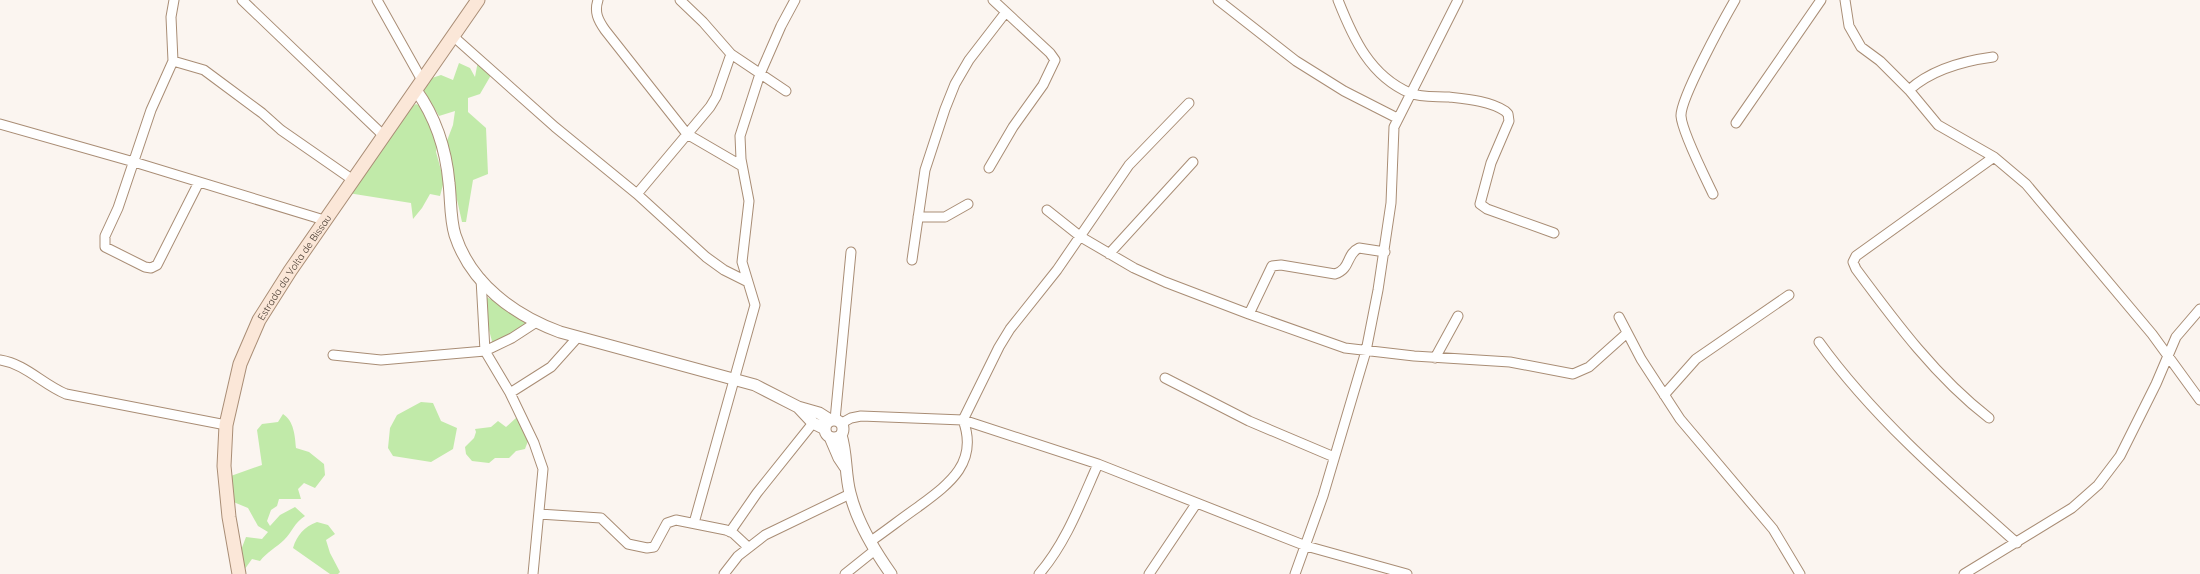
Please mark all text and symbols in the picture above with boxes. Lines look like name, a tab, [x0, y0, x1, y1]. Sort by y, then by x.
street label: Estrada da Volta de Bissau	[255, 212, 334, 323]

